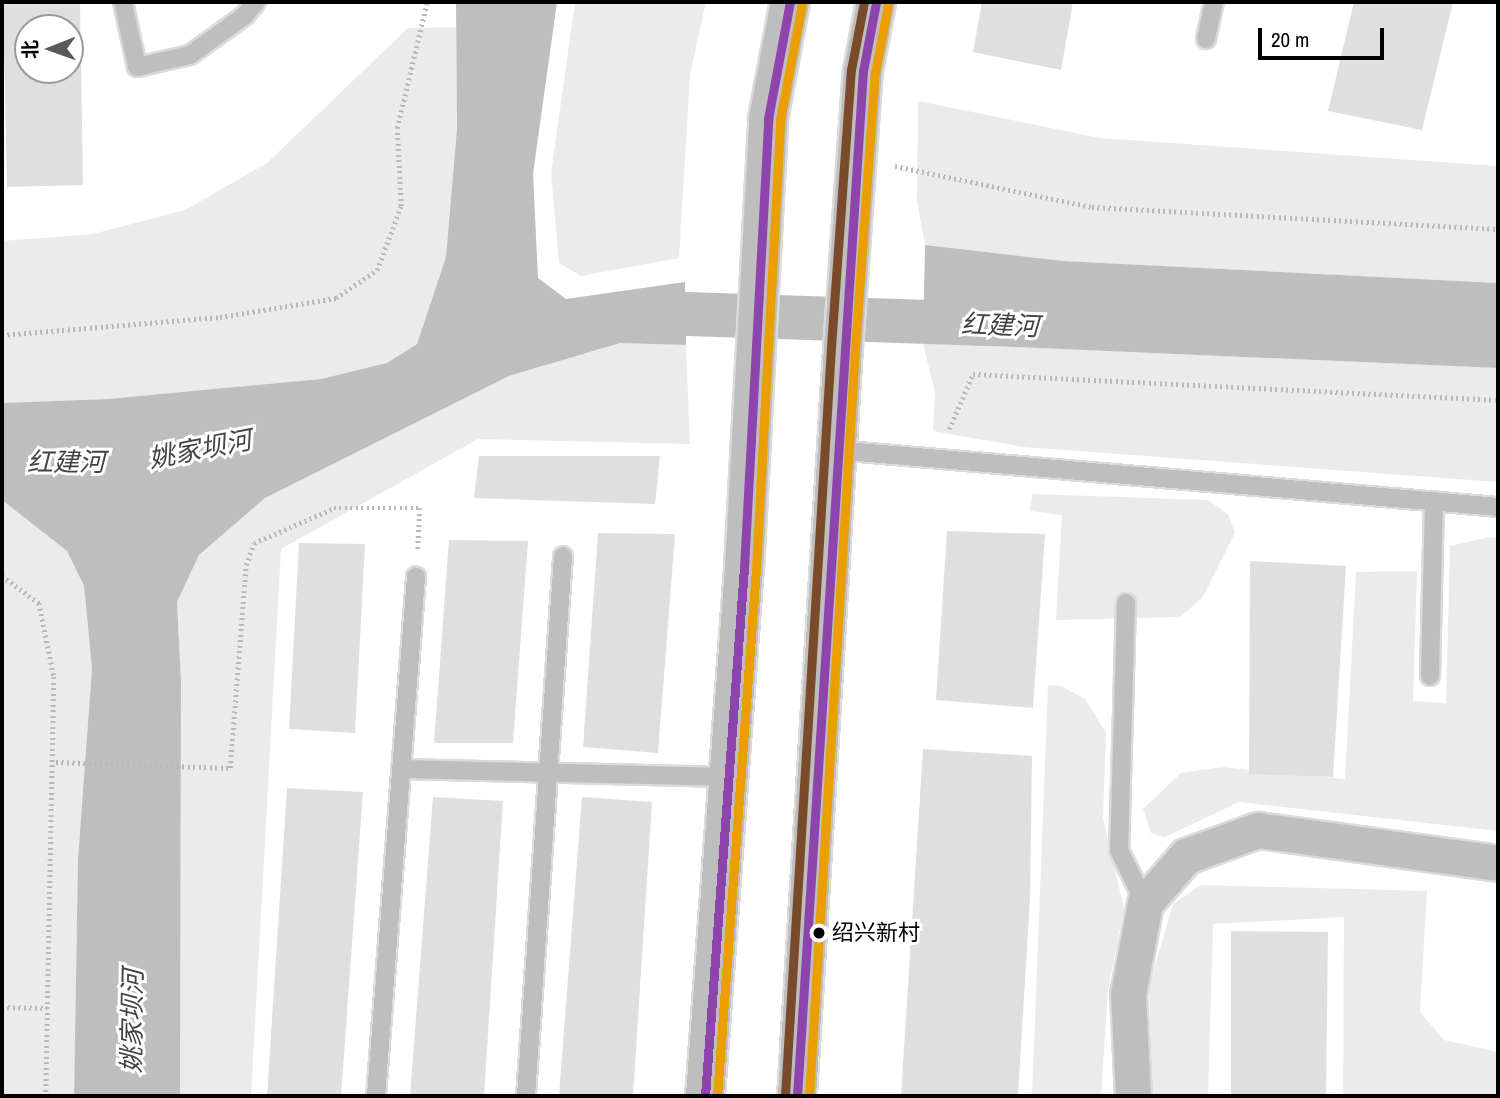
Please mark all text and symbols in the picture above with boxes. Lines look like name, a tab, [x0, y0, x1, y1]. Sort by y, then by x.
north arrow	[14, 14, 84, 84]
scale bar	[1262, 14, 1388, 58]
text: 20 m	[1271, 25, 1309, 54]
text: 北	[17, 40, 43, 59]
water label: 红建河	[960, 308, 1040, 342]
water label: 姚家坝河	[146, 424, 254, 474]
water label: 红建河	[27, 446, 105, 478]
place label: 绍兴新村	[832, 920, 920, 946]
marker: 绍兴新村	[812, 926, 826, 940]
water label: 姚家坝河	[115, 969, 149, 1073]

